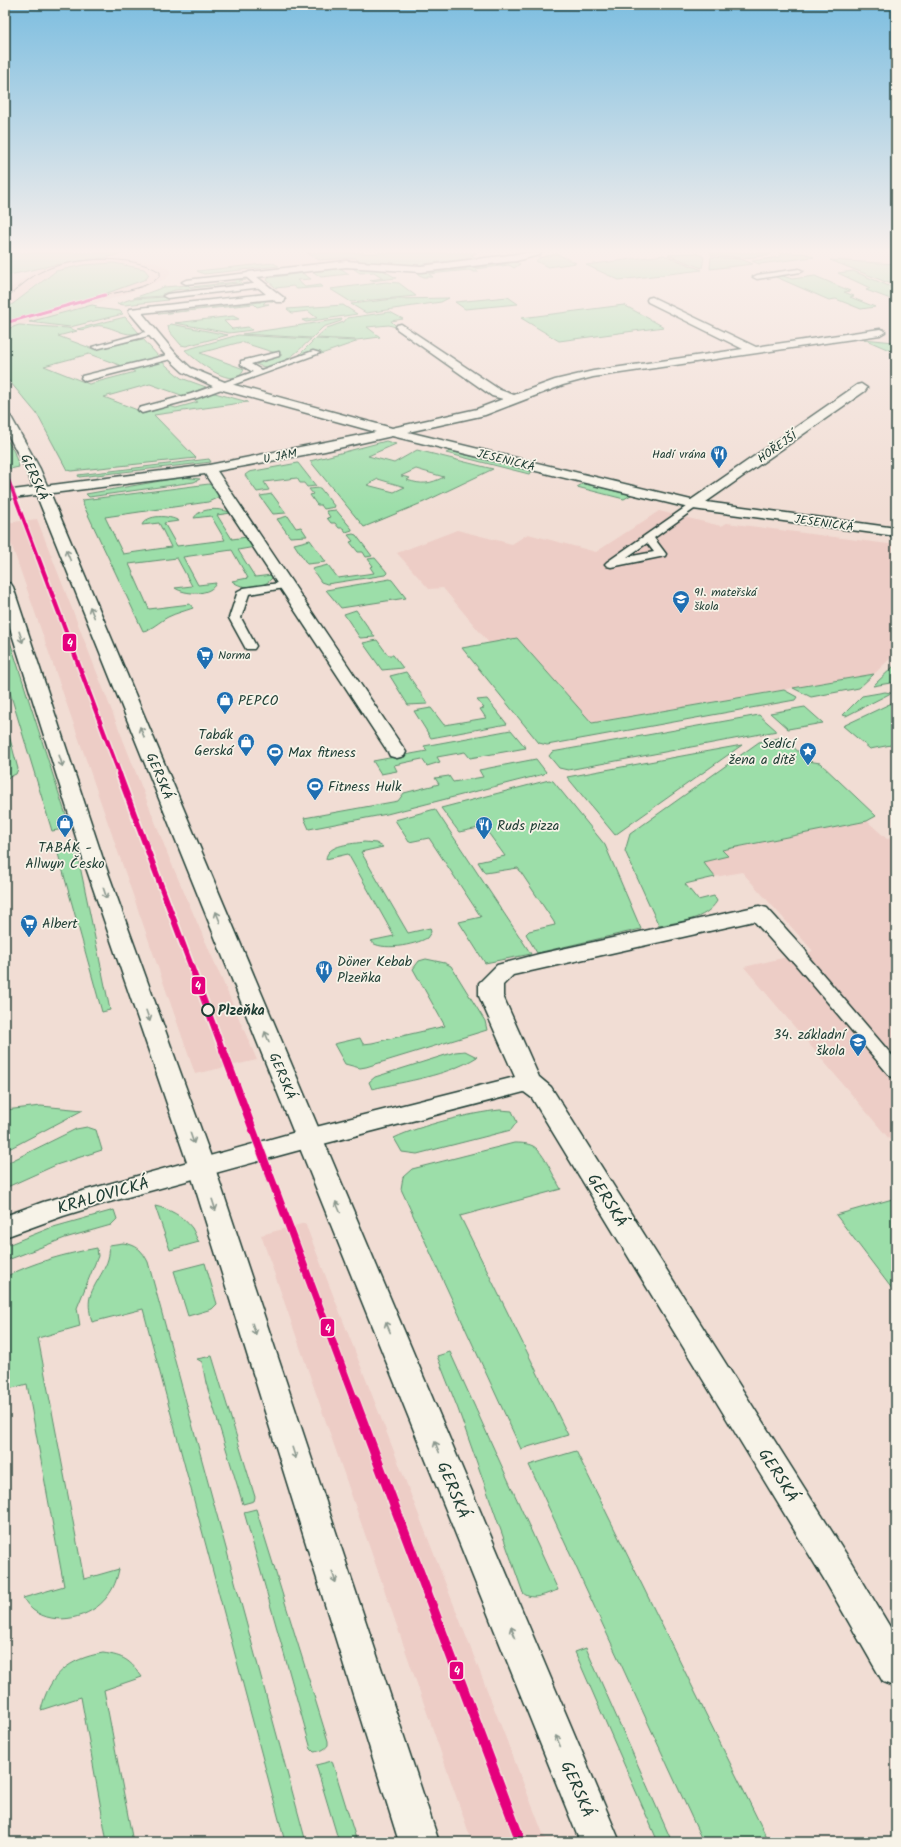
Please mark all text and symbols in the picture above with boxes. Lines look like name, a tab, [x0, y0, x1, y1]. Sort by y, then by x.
street label: HOŘEJŠÍ	[753, 425, 803, 468]
street label: U JAM	[261, 444, 299, 469]
street label: JESENICKÁ	[475, 444, 537, 477]
restaurant icon: Hadí vrána	[709, 444, 729, 469]
place label: Hadí vrána	[652, 445, 706, 464]
street label: GERSKÁ	[14, 450, 54, 504]
street label: JESENICKÁ	[793, 510, 855, 537]
one-way arrow	[64, 549, 72, 561]
place label: 91. mateřská škola	[694, 583, 758, 616]
school or university icon: 91. mateřská škola	[671, 589, 691, 614]
one-way arrow	[88, 606, 95, 618]
one-way arrow	[18, 631, 25, 644]
line badge: 4	[62, 633, 77, 652]
text: 4	[67, 634, 73, 652]
supermarket icon: Norma	[195, 645, 215, 670]
place label: Norma	[218, 646, 251, 665]
shop icon: PEPCO	[215, 690, 235, 715]
place label: PEPCO	[238, 690, 279, 712]
place label: Tabák Gerská	[194, 724, 234, 762]
one-way arrow	[137, 726, 145, 738]
shop icon: Tabák Gerská	[236, 732, 256, 757]
place label: Sedící žena a dítě	[729, 733, 798, 771]
place icon: Sedící žena a dítě	[798, 741, 818, 766]
sports icon: Max fitness	[265, 742, 285, 767]
place label: Max fitness	[288, 742, 356, 764]
street label: GERSKÁ	[140, 749, 178, 803]
one-way arrow	[58, 754, 65, 767]
sports icon: Fitness Hulk	[305, 776, 325, 801]
place label: Fitness Hulk	[328, 776, 402, 798]
shop icon: TABÁK - Allwyn Česko	[55, 813, 75, 838]
restaurant icon: Ruds pizza	[474, 815, 494, 840]
place label: Ruds pizza	[497, 815, 559, 837]
place label: TABÁK - Allwyn Česko	[25, 837, 105, 875]
one-way arrow	[102, 887, 109, 900]
one-way arrow	[213, 911, 221, 923]
supermarket icon: Albert	[19, 913, 39, 938]
place label: Albert	[42, 913, 78, 935]
place label: Döner Kebab Plzeňka	[337, 951, 413, 989]
restaurant icon: Döner Kebab Plzeňka	[314, 959, 334, 984]
line badge: 4	[191, 976, 206, 995]
text: 4	[195, 977, 201, 995]
place label: Plzeňka	[218, 1000, 265, 1022]
marker: Plzeňka	[201, 1003, 215, 1017]
one-way arrow	[145, 1009, 152, 1022]
place label: 34. základní škola	[773, 1024, 848, 1062]
one-way arrow	[263, 1032, 270, 1044]
school or university icon: 34. základní škola	[848, 1032, 868, 1057]
street label: GERSKÁ	[263, 1049, 301, 1103]
one-way arrow	[188, 1132, 196, 1144]
street label: GERSKÁ	[579, 1168, 634, 1233]
street label: KRALOVICKÁ	[54, 1170, 153, 1222]
one-way arrow	[211, 1199, 218, 1212]
one-way arrow	[334, 1201, 341, 1213]
line badge: 4	[320, 1318, 335, 1337]
text: 4	[325, 1320, 331, 1338]
one-way arrow	[251, 1322, 258, 1335]
one-way arrow	[383, 1322, 391, 1334]
one-way arrow	[432, 1442, 440, 1454]
street label: GERSKÁ	[750, 1443, 805, 1508]
one-way arrow	[291, 1446, 298, 1459]
street label: GERSKÁ	[429, 1458, 476, 1523]
one-way arrow	[331, 1570, 338, 1583]
one-way arrow	[509, 1627, 517, 1639]
line badge: 4	[449, 1661, 464, 1680]
text: 4	[454, 1662, 460, 1680]
one-way arrow	[554, 1736, 562, 1748]
street label: GERSKÁ	[553, 1757, 601, 1822]

